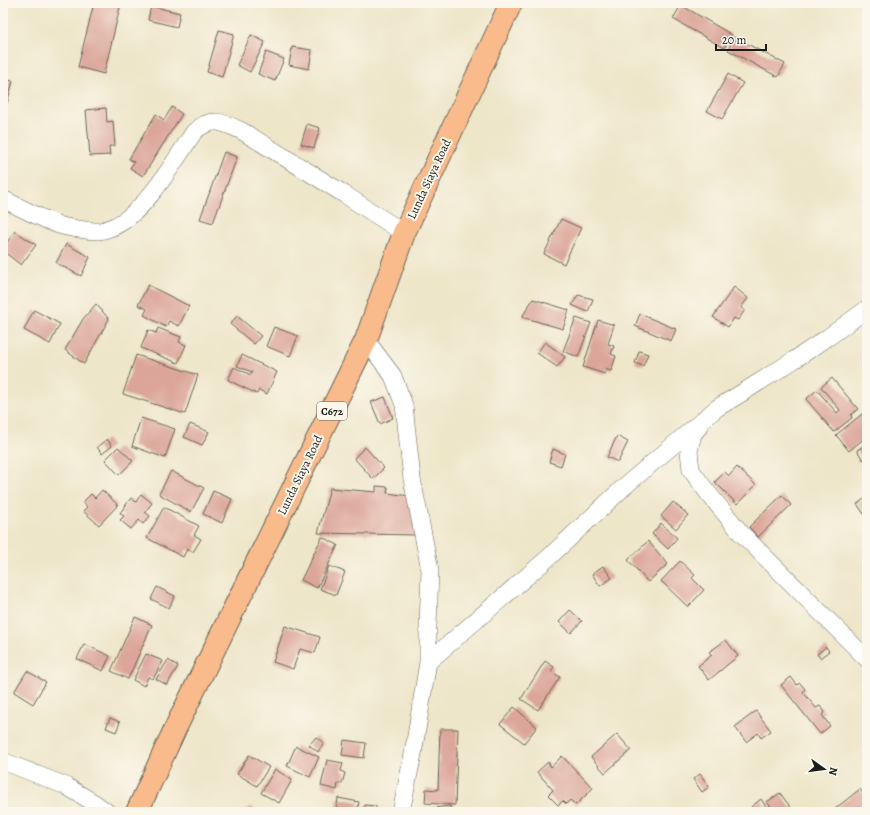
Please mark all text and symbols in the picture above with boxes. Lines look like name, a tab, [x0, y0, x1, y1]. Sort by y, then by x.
scale bar	[716, 26, 766, 52]
text: 20 m	[722, 32, 746, 48]
street label: Lunda Siaya Road	[403, 136, 455, 222]
road number: C672	[317, 402, 347, 420]
street label: Lunda Siaya Road	[274, 432, 326, 517]
north arrow	[804, 749, 844, 789]
text: N	[825, 766, 841, 777]

